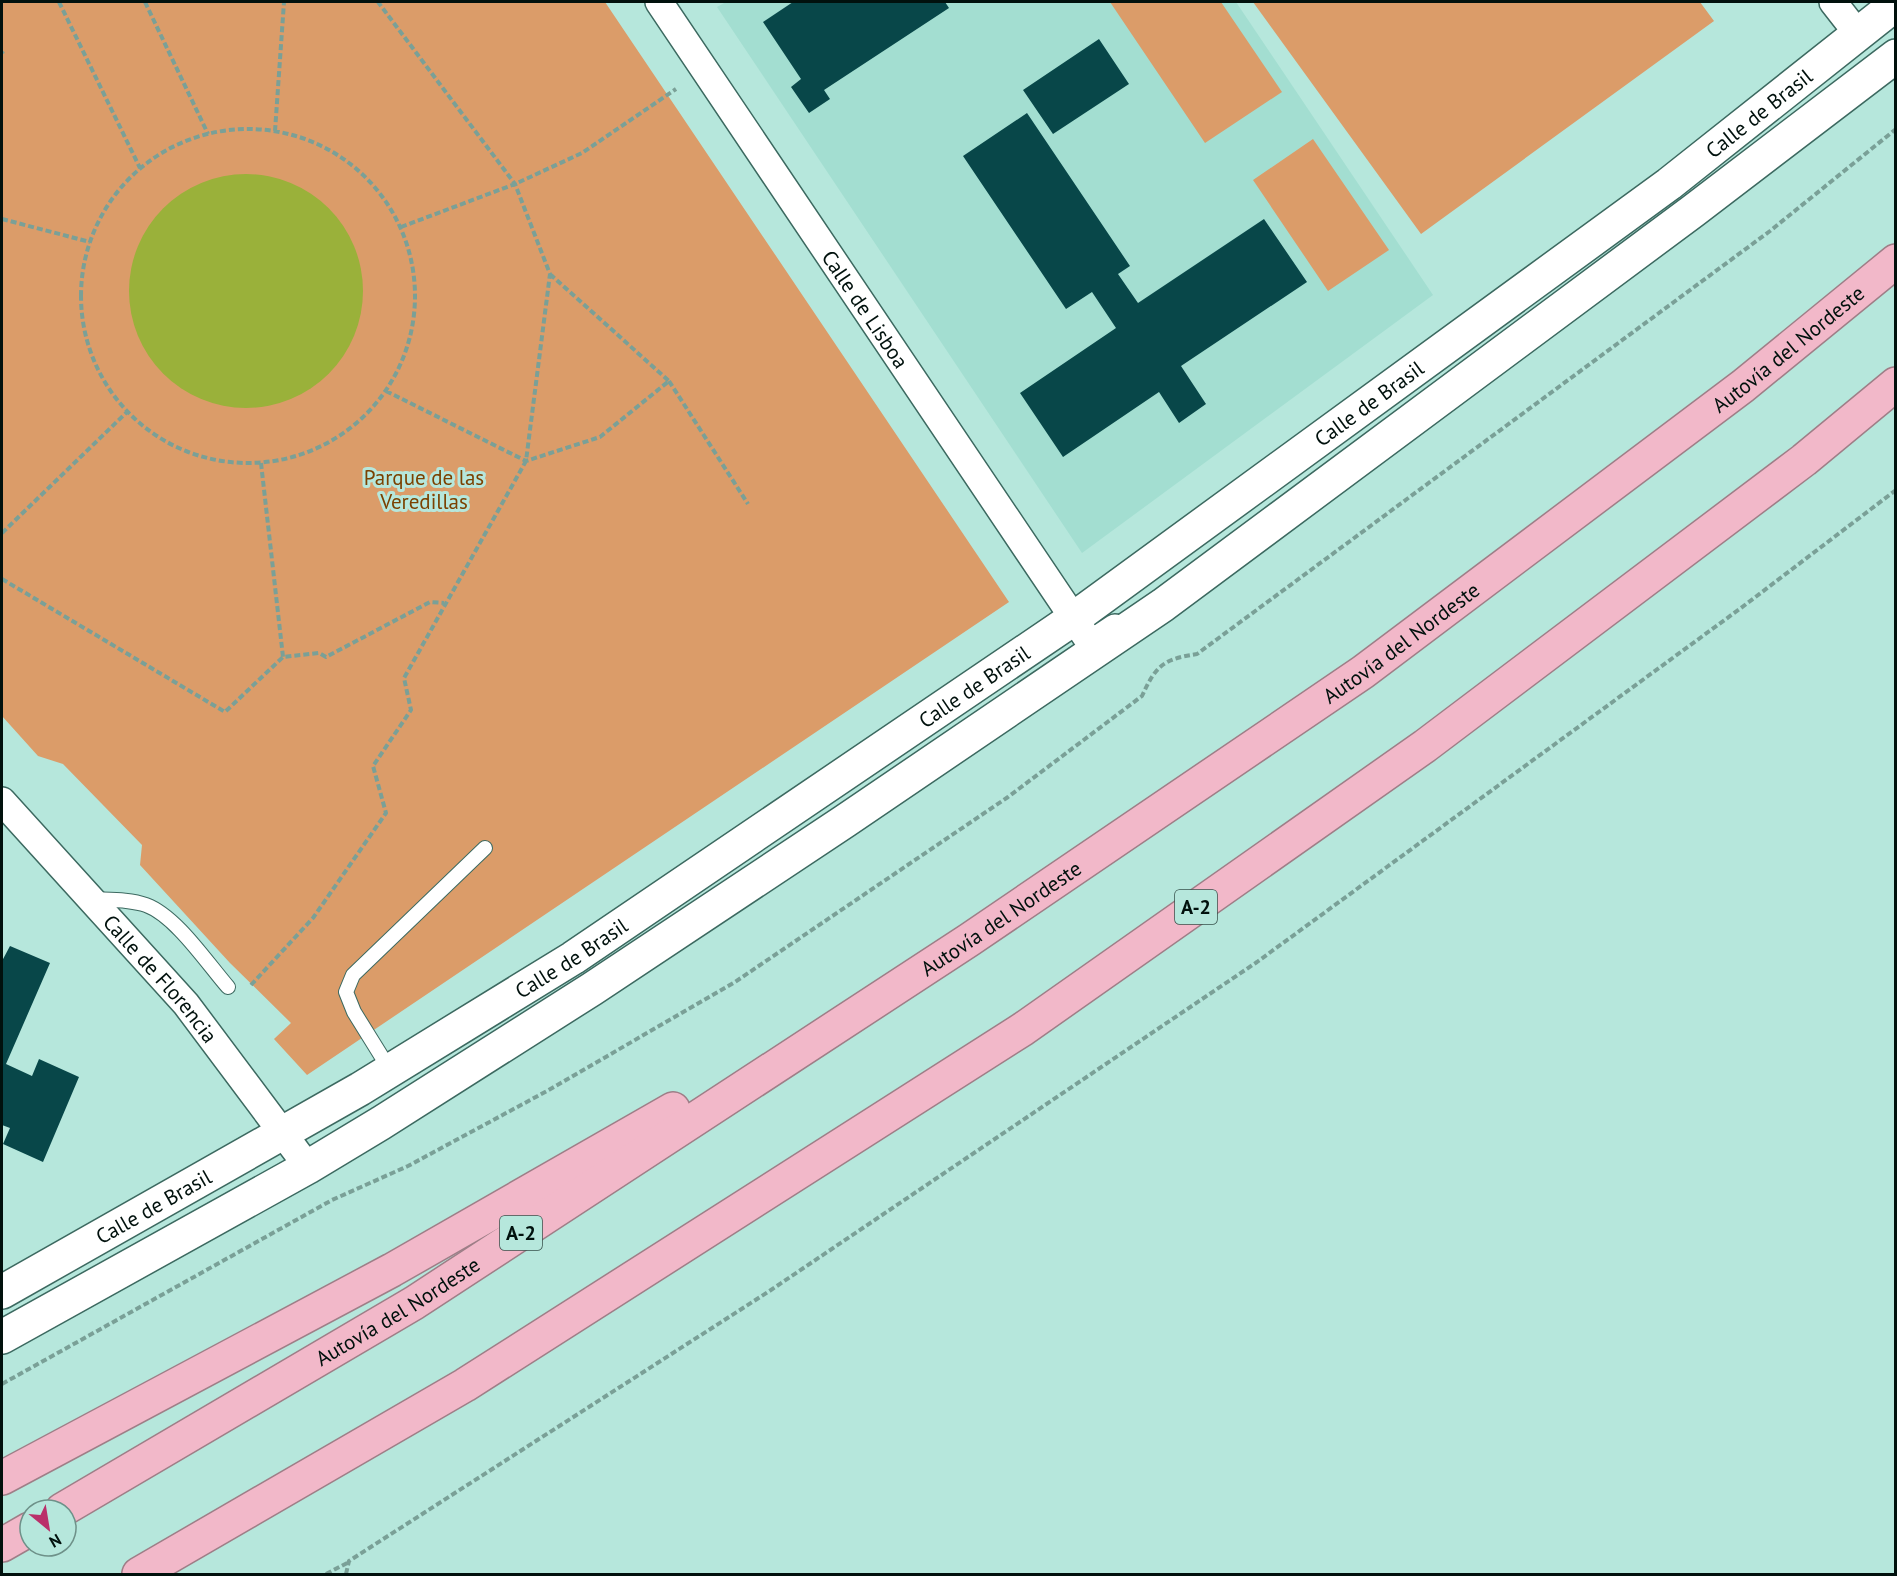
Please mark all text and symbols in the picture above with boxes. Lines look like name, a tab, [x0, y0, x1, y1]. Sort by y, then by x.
street label: Calle de Brasil	[1700, 62, 1817, 163]
street label: Calle de Lisboa	[816, 245, 915, 373]
street label: Autovía del Nordeste	[1706, 279, 1870, 418]
street label: Calle de Brasil	[1309, 354, 1429, 452]
park label: Parque de las Veredillas	[364, 464, 484, 515]
street label: Autovía del Nordeste	[1317, 576, 1485, 709]
street label: Calle de Brasil	[913, 639, 1035, 733]
street label: Autovía del Nordeste	[915, 854, 1086, 982]
road number: A-2	[1175, 890, 1217, 924]
street label: Calle de Florencia	[98, 909, 224, 1048]
street label: Calle de Brasil	[510, 912, 632, 1004]
street label: Calle de Brasil	[91, 1163, 216, 1250]
road number: A-2	[500, 1216, 542, 1250]
street label: Autovía del Nordeste	[310, 1250, 485, 1372]
north arrow	[18, 1498, 78, 1558]
text: N	[46, 1530, 65, 1552]

